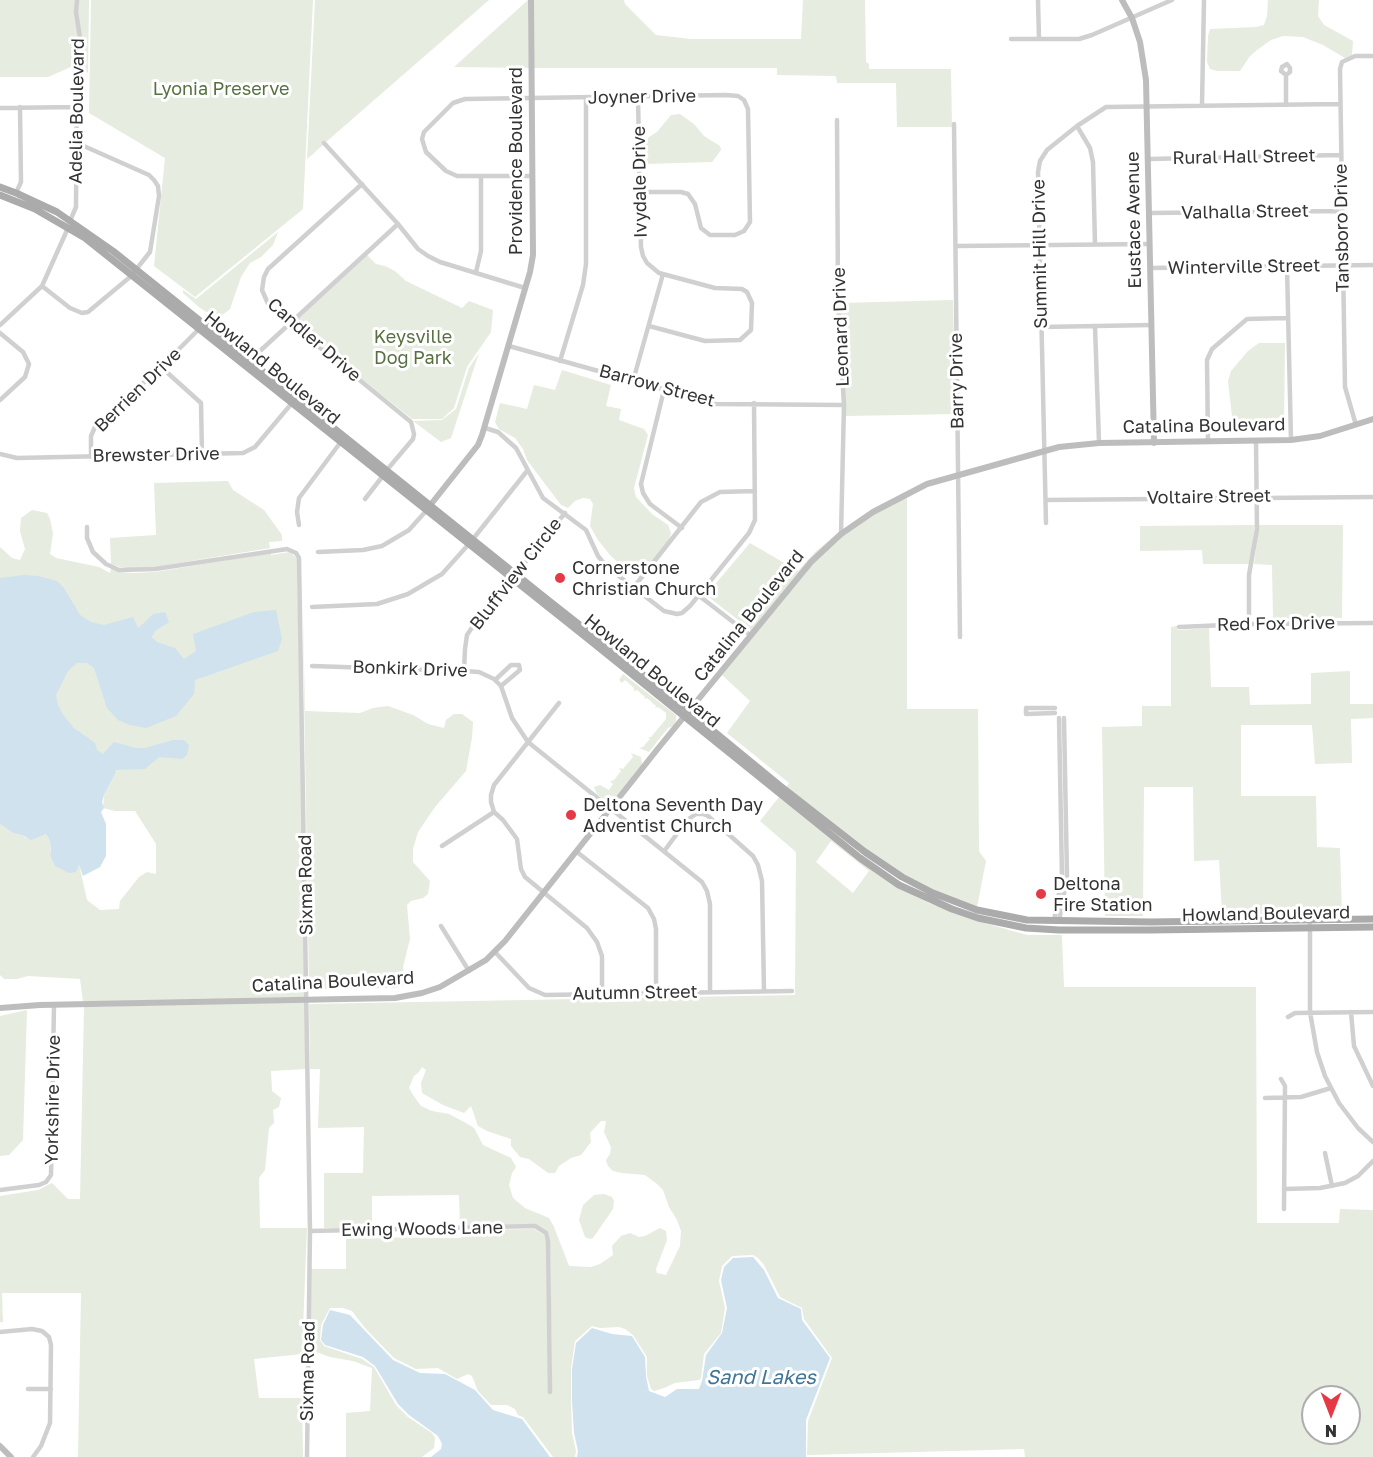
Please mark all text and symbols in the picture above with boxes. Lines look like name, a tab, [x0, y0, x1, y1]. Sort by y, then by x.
street label: Adelia Boulevard	[65, 38, 89, 184]
street label: Providence Boulevard	[505, 67, 527, 255]
park label: Lyonia Preserve	[153, 78, 289, 100]
street label: Joyner Drive	[588, 85, 696, 109]
street label: Ivydale Drive	[628, 126, 652, 238]
street label: Rural Hall Street	[1172, 145, 1316, 169]
street label: Eustace Avenue	[1122, 151, 1146, 289]
street label: Tansboro Drive	[1330, 163, 1354, 293]
street label: Summit Hill Drive	[1028, 179, 1052, 329]
street label: Valhalla Street	[1181, 200, 1309, 224]
street label: Winterville Street	[1167, 255, 1321, 279]
street label: Leonard Drive	[828, 267, 854, 387]
street label: Candler Drive	[263, 294, 365, 386]
street label: Howland Boulevard	[200, 307, 344, 429]
park label: Keysville Dog Park	[374, 326, 452, 368]
street label: Barry Drive	[945, 333, 969, 429]
street label: Berrien Drive	[90, 343, 186, 437]
street label: Barrow Street	[597, 360, 717, 412]
street label: Catalina Boulevard	[1122, 414, 1286, 438]
street label: Brewster Drive	[92, 443, 220, 467]
street label: Voltaire Street	[1147, 485, 1271, 509]
street label: Bluffview Circle	[466, 514, 566, 634]
street label: Catalina Boulevard	[689, 546, 809, 686]
place label: Cornerstone Christian Church	[572, 557, 716, 600]
marker: Cornerstone Christian Church	[553, 571, 567, 585]
street label: Howland Boulevard	[580, 610, 724, 732]
street label: Red Fox Drive	[1217, 612, 1335, 636]
street label: Bonkirk Drive	[352, 656, 468, 682]
place label: Deltona Seventh Day Adventist Church	[583, 794, 763, 836]
marker: Deltona Seventh Day Adventist Church	[564, 808, 578, 822]
street label: Sixma Road	[294, 834, 318, 936]
place label: Deltona Fire Station	[1053, 873, 1153, 916]
marker: Deltona Fire Station	[1034, 887, 1048, 901]
street label: Howland Boulevard	[1182, 902, 1350, 926]
street label: Catalina Boulevard	[251, 967, 415, 997]
street label: Autumn Street	[572, 981, 698, 1005]
street label: Yorkshire Drive	[41, 1035, 65, 1165]
street label: Ewing Woods Lane	[341, 1217, 503, 1241]
street label: Sixma Road	[296, 1320, 320, 1422]
water label: Sand Lakes	[706, 1366, 816, 1390]
north arrow	[1301, 1385, 1361, 1445]
text: N	[1325, 1421, 1337, 1441]

